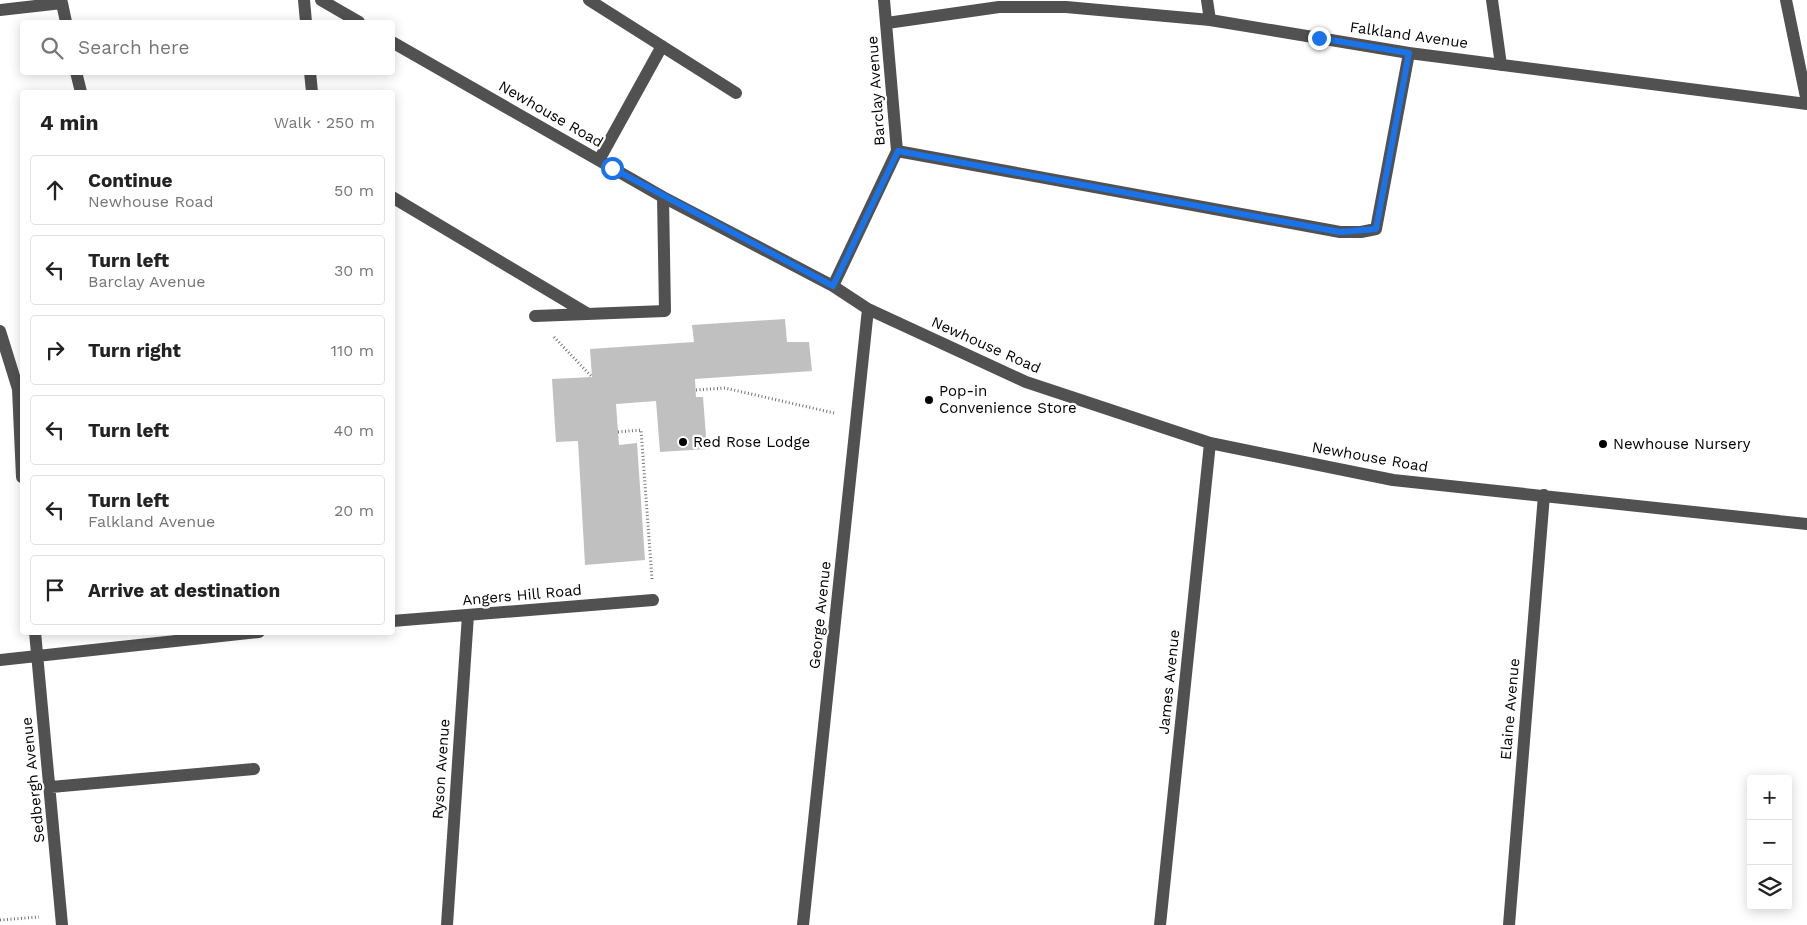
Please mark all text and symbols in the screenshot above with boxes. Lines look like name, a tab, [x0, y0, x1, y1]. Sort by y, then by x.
street label: Falkland Avenue	[1349, 18, 1469, 52]
search box	[20, 20, 395, 75]
route end	[1308, 27, 1331, 50]
icon: search	[38, 34, 66, 62]
street label: Barclay Avenue	[863, 35, 889, 147]
text: Search here	[78, 36, 189, 59]
street label: Newhouse Road	[496, 77, 606, 151]
text: 4 min	[40, 110, 98, 135]
text: Walk · 250 m	[274, 113, 375, 132]
route start	[601, 157, 624, 180]
text: Continue	[88, 169, 172, 192]
icon: ahead	[41, 176, 69, 204]
text: 50 m	[334, 181, 374, 200]
text: Newhouse Road	[88, 192, 214, 211]
text: Turn left	[88, 249, 169, 272]
icon: left	[41, 256, 69, 284]
text: 30 m	[334, 261, 374, 280]
text: Barclay Avenue	[88, 272, 206, 291]
street label: Newhouse Road	[929, 313, 1043, 377]
icon: right	[41, 336, 69, 364]
text: Turn right	[88, 339, 181, 362]
text: 110 m	[331, 341, 374, 360]
place label: Pop-in Convenience Store	[939, 382, 1077, 417]
marker: Pop-in Convenience Store	[923, 394, 935, 406]
icon: left	[41, 416, 69, 444]
text: Turn left	[88, 419, 169, 442]
text: 40 m	[334, 421, 374, 440]
place label: Red Rose Lodge	[693, 433, 810, 451]
place label: Newhouse Nursery	[1613, 435, 1751, 453]
marker: Red Rose Lodge	[677, 436, 689, 448]
street label: Newhouse Road	[1310, 438, 1430, 476]
marker: Newhouse Nursery	[1597, 438, 1609, 450]
text: Turn left	[88, 489, 169, 512]
icon: left	[41, 496, 69, 524]
text: 20 m	[334, 501, 374, 520]
text: Falkland Avenue	[88, 512, 215, 531]
street label: George Avenue	[805, 560, 835, 670]
icon: arrive	[41, 576, 69, 604]
text: Arrive at destination	[88, 579, 280, 602]
street label: Angers Hill Road	[461, 581, 583, 609]
street label: James Avenue	[1155, 629, 1183, 735]
street label: Elaine Avenue	[1497, 657, 1523, 761]
street label: Sedbergh Avenue	[17, 716, 49, 844]
street label: Ryson Avenue	[429, 718, 453, 820]
map controls	[1747, 775, 1792, 910]
button: +	[1747, 775, 1792, 820]
button: −	[1747, 820, 1792, 865]
button: layers	[1747, 865, 1792, 910]

